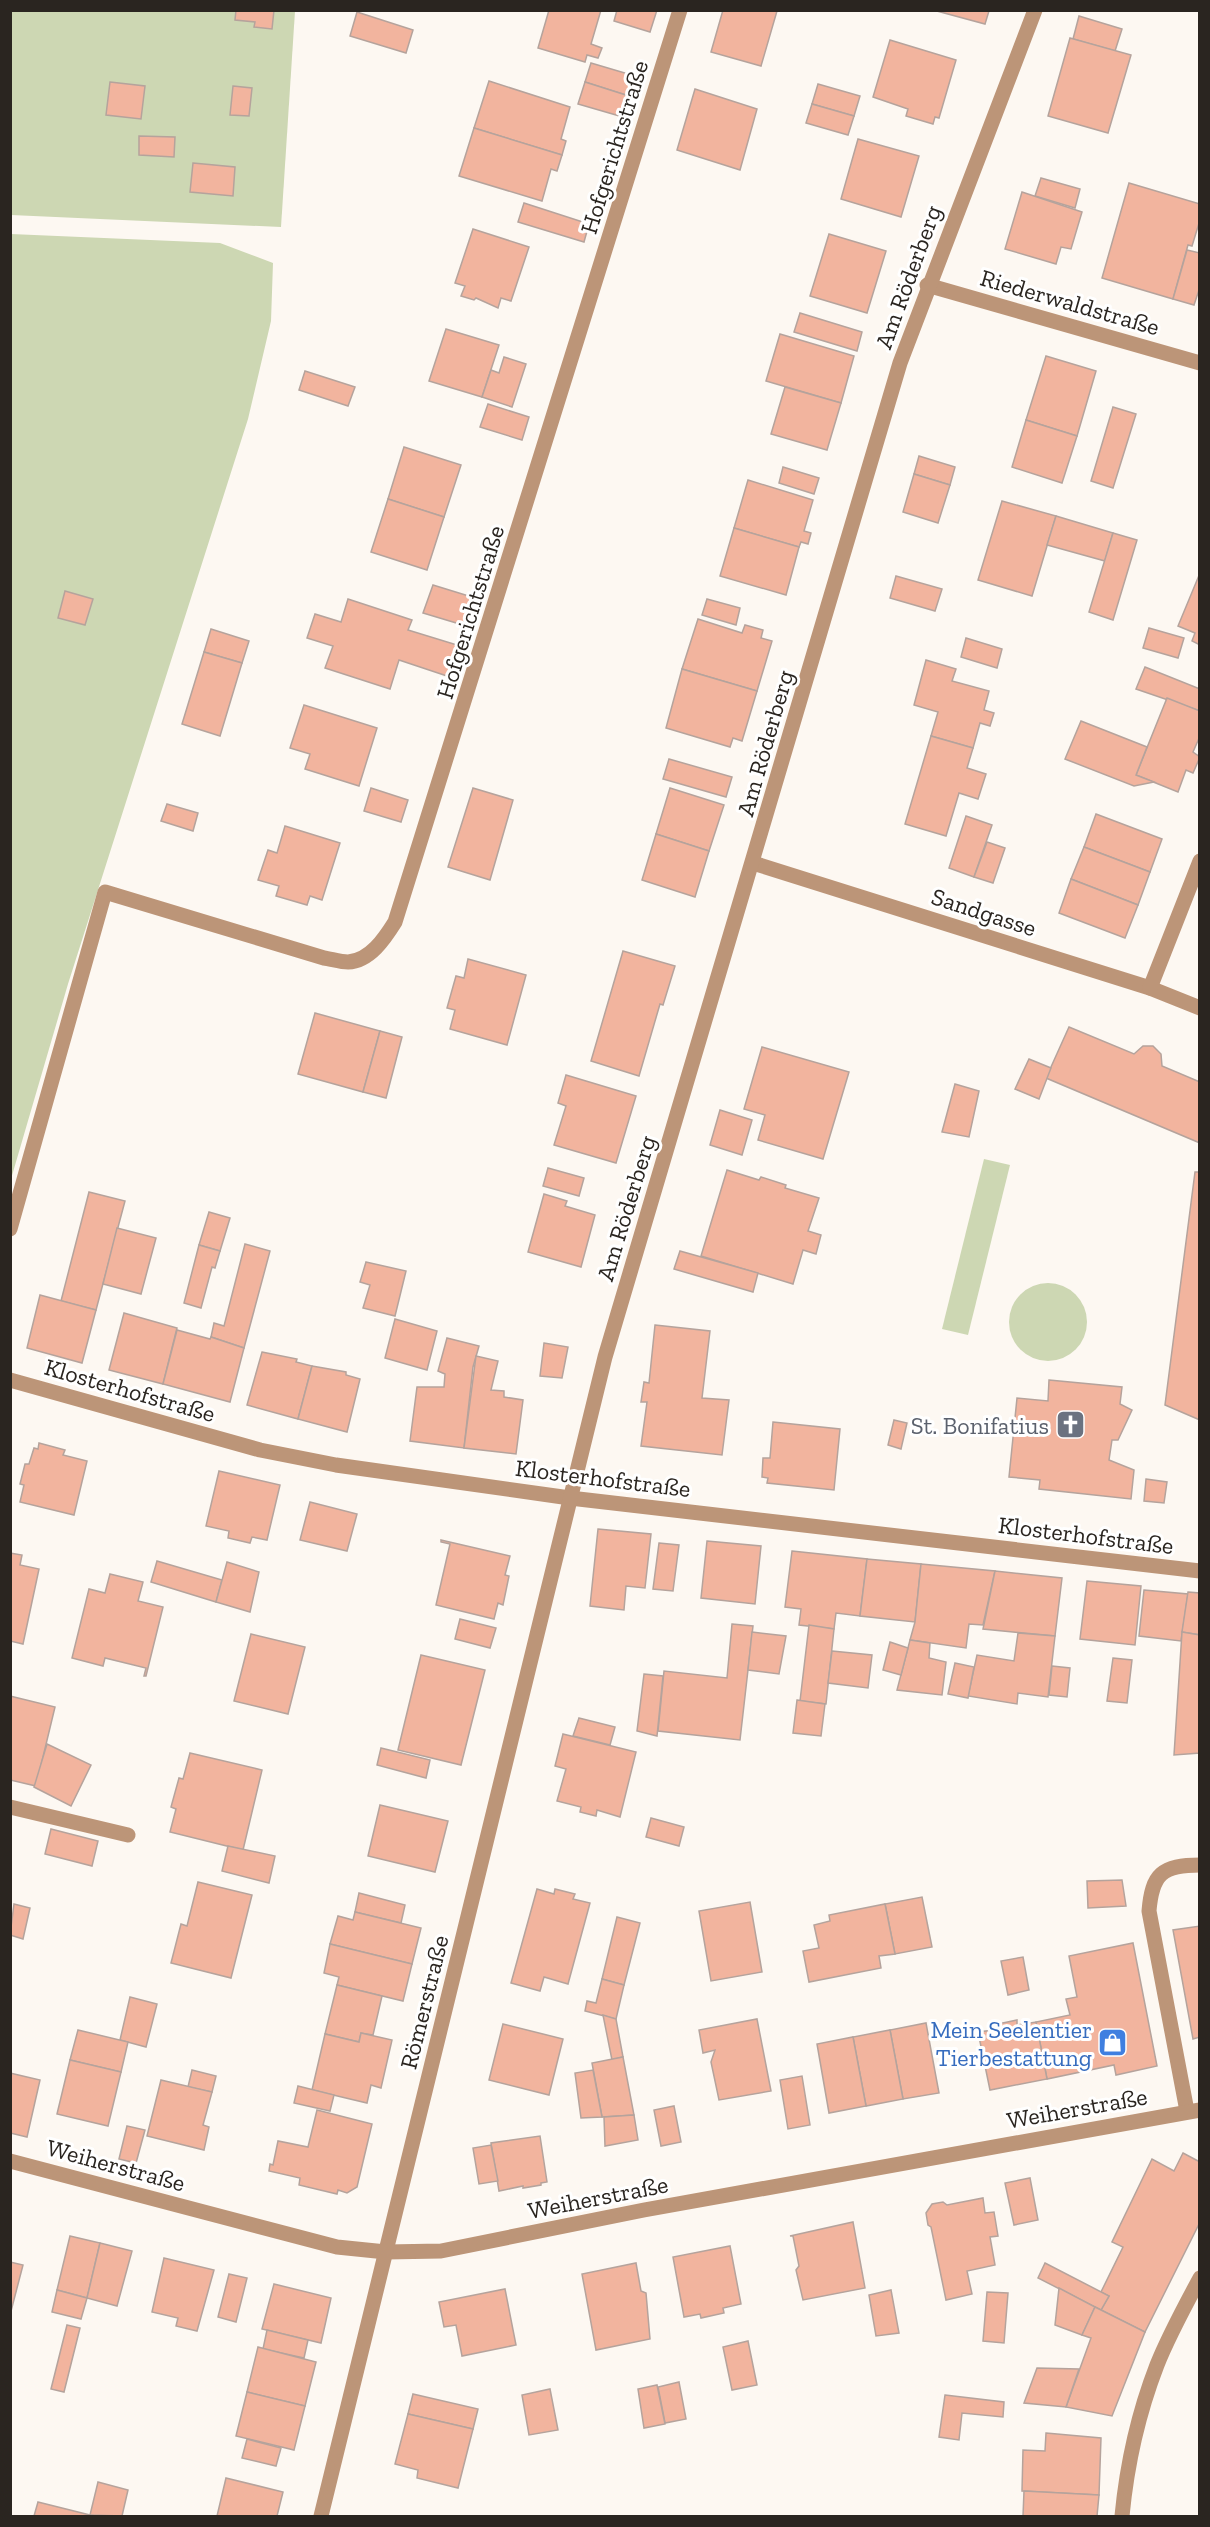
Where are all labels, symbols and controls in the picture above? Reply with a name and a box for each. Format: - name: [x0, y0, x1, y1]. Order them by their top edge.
- street label: Hofgerichtstraße: [574, 57, 654, 237]
- street label: Am Röderberg: [869, 201, 947, 353]
- street label: Riederwaldstraße: [977, 263, 1163, 341]
- street label: Hofgerichtstraße: [430, 522, 510, 702]
- street label: Am Röderberg: [730, 667, 800, 819]
- street label: Sandgasse: [928, 881, 1040, 943]
- street label: Am Röderberg: [590, 1132, 662, 1284]
- street label: Klosterhofstraße: [41, 1352, 219, 1428]
- church icon: St. Bonifatius: [1054, 1409, 1086, 1441]
- place label: St. Bonifatius: [911, 1411, 1049, 1440]
- street label: Klosterhofstraße: [514, 1453, 692, 1503]
- street label: Klosterhofstraße: [997, 1510, 1175, 1560]
- street label: Römerstraße: [393, 1932, 455, 2072]
- place label: Mein Seelentier Tierbestattung: [930, 2015, 1092, 2072]
- shop icon: Mein Seelentier Tierbestattung: [1097, 2027, 1129, 2059]
- street label: Weiherstraße: [1004, 2081, 1150, 2135]
- street label: Weiherstraße: [44, 2133, 188, 2197]
- street label: Weiherstraße: [525, 2169, 671, 2225]

